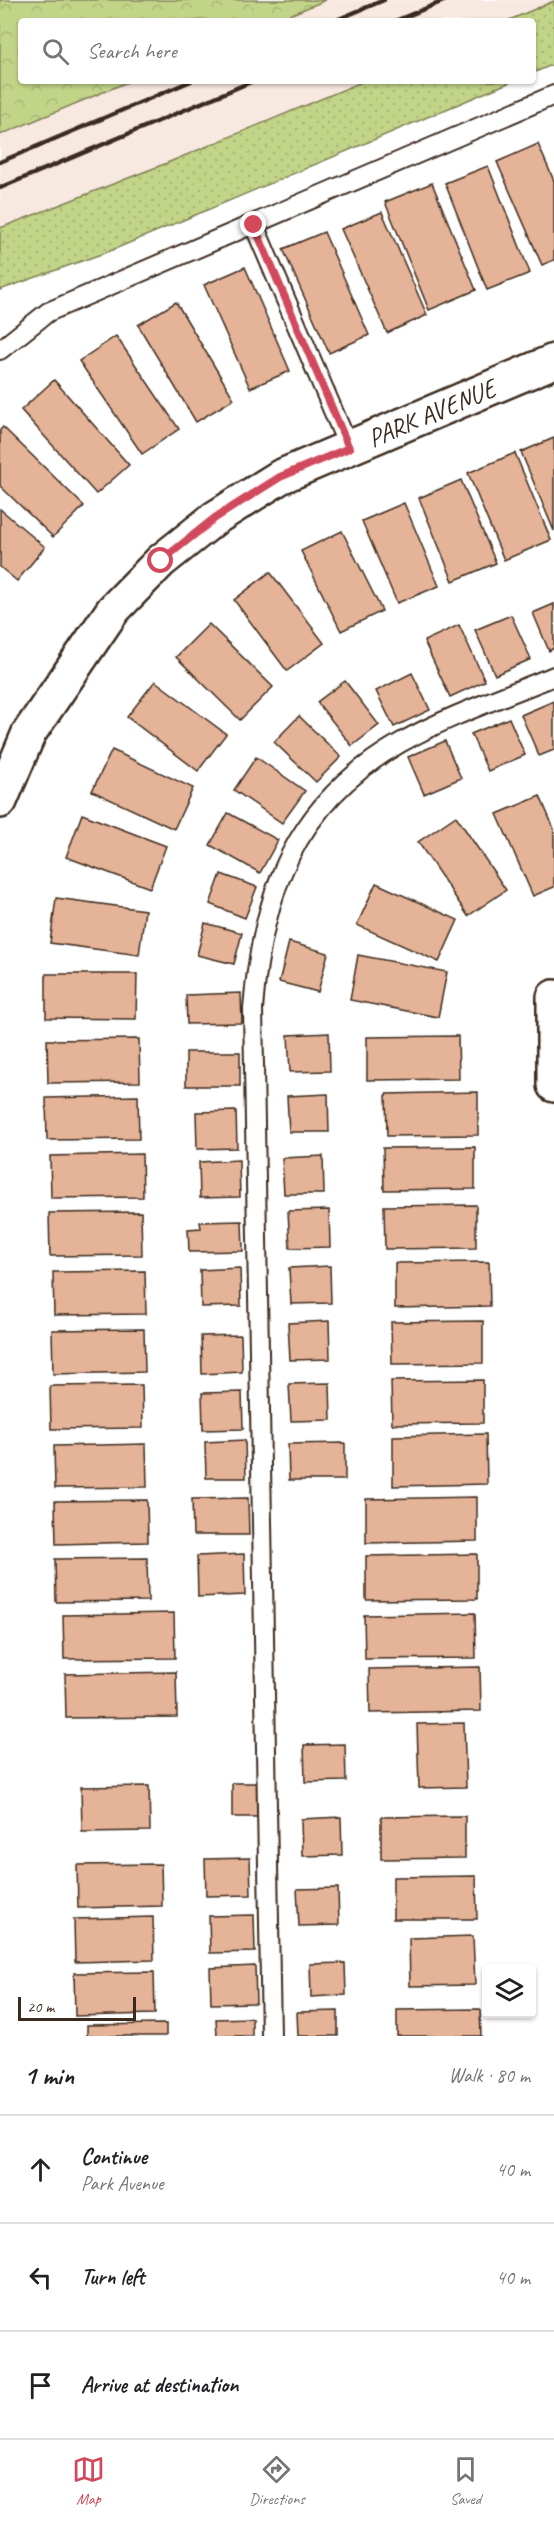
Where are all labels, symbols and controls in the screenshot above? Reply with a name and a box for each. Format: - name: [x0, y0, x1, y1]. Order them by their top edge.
- search box: [18, 18, 536, 84]
- icon: search: [39, 35, 72, 68]
- text: Search here: [87, 37, 177, 65]
- route end: [240, 211, 266, 237]
- street label: PARK AVENUE: [363, 370, 504, 455]
- route start: [147, 547, 173, 573]
- map controls: [482, 1964, 536, 2018]
- button: layers: [482, 1964, 536, 2018]
- scale bar: [18, 1994, 136, 2022]
- text: 20 m: [27, 1997, 54, 2017]
- text: 1 min: [24, 2059, 74, 2092]
- text: Walk · 80 m: [449, 2063, 530, 2088]
- text: Continue: [81, 2143, 147, 2171]
- icon: ahead: [24, 2153, 57, 2186]
- text: 40 m: [496, 2157, 530, 2182]
- text: Park Avenue: [81, 2171, 164, 2196]
- icon: left: [24, 2261, 57, 2294]
- text: Turn left: [81, 2263, 145, 2291]
- text: 40 m: [496, 2265, 530, 2290]
- icon: arrive: [24, 2369, 57, 2402]
- text: Arrive at destination: [81, 2371, 238, 2399]
- tab: Map: [72, 2453, 105, 2509]
- tab: Directions: [249, 2453, 305, 2509]
- tab: Saved: [449, 2453, 482, 2509]

